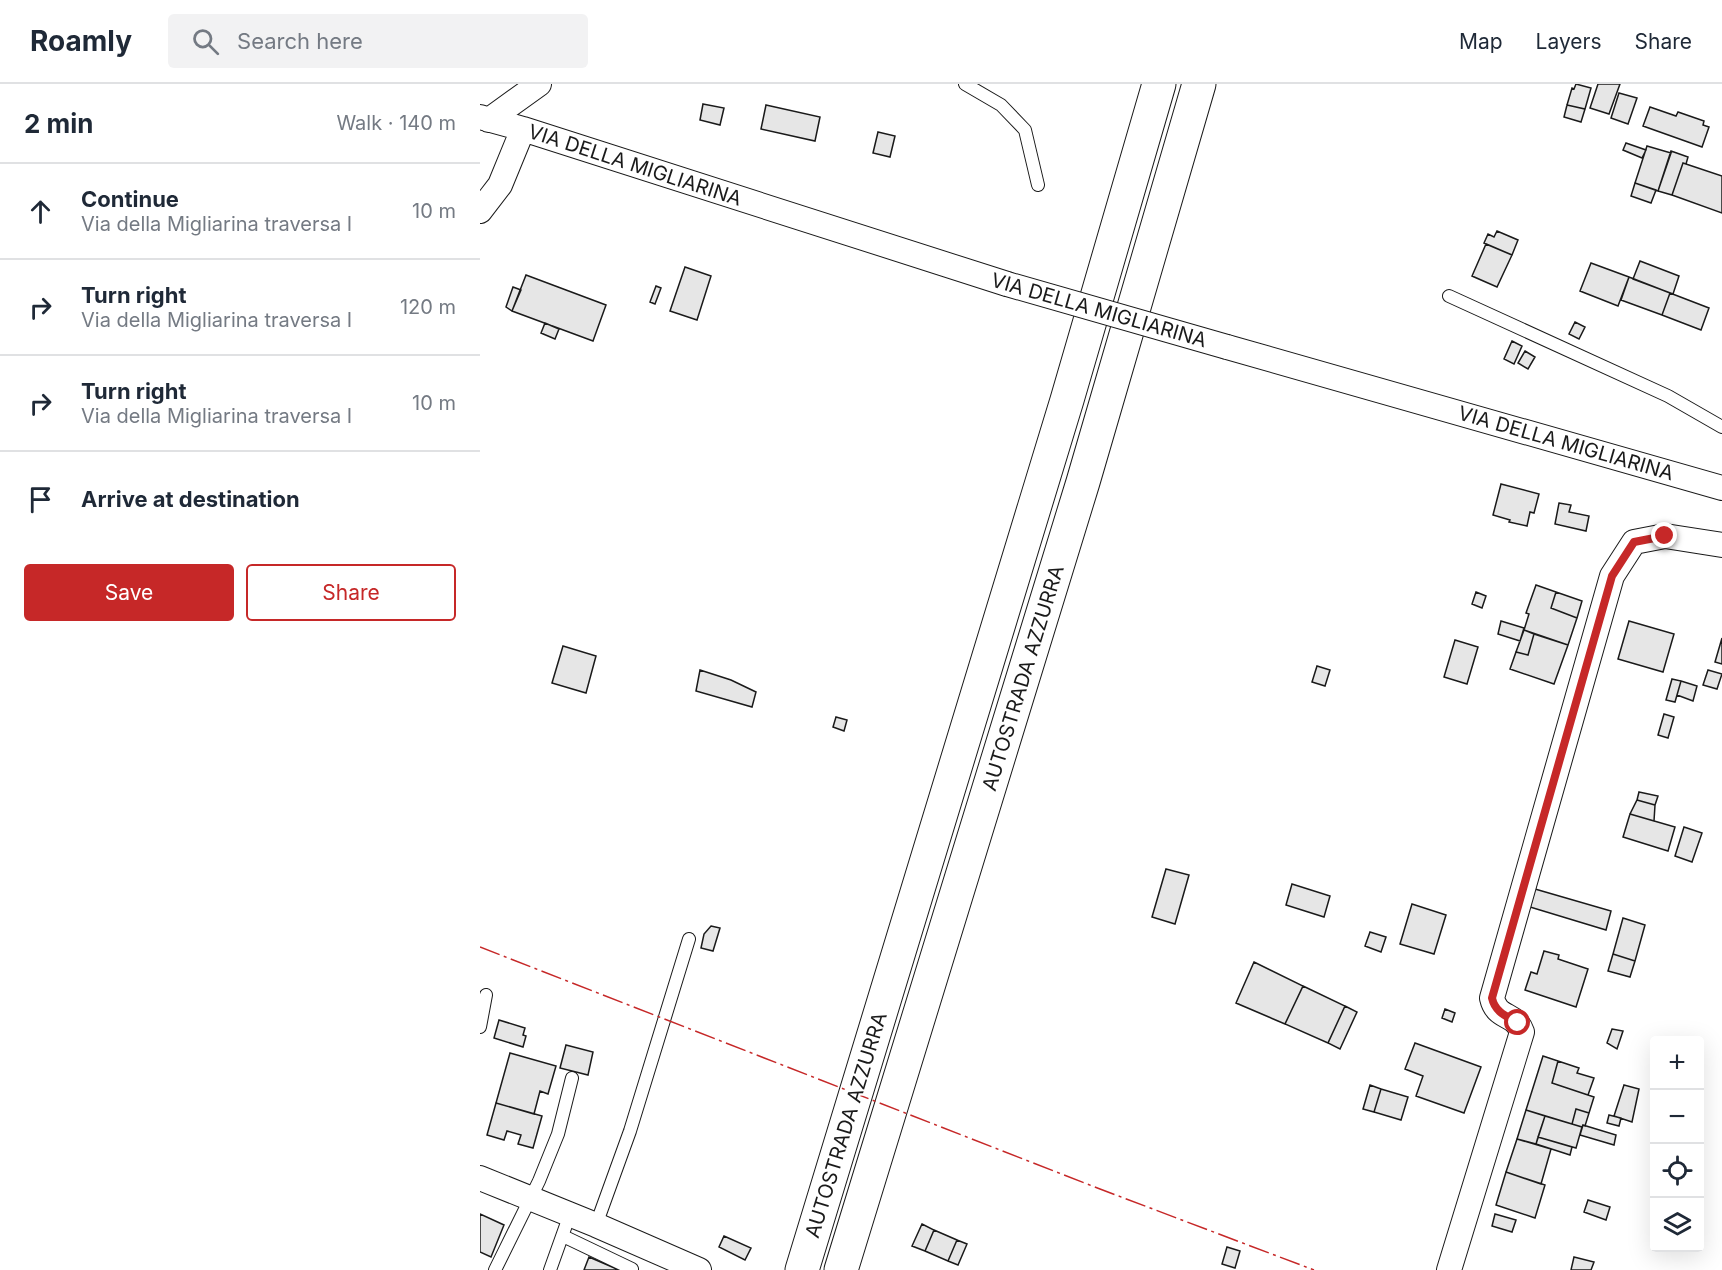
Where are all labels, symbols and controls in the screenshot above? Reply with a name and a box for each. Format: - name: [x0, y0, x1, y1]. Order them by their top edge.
- search box: [168, 14, 588, 68]
- text: Roamly: [30, 24, 132, 58]
- icon: search: [189, 25, 222, 58]
- text: Search here: [237, 28, 363, 54]
- text: Map: [1459, 29, 1503, 54]
- text: Layers: [1536, 29, 1602, 54]
- text: Share: [1635, 29, 1692, 54]
- text: 2 min: [24, 108, 94, 139]
- text: Walk · 140 m: [336, 111, 456, 135]
- street label: VIA DELLA MIGLIARINA: [525, 119, 745, 211]
- text: Continue: [81, 186, 179, 212]
- icon: ahead: [24, 195, 57, 228]
- text: 10 m: [412, 199, 456, 223]
- text: Via della Migliarina traversa I: [81, 212, 352, 236]
- street label: VIA DELLA MIGLIARINA: [988, 268, 1210, 352]
- text: Turn right: [81, 282, 187, 308]
- icon: right: [24, 291, 57, 324]
- text: 120 m: [400, 295, 456, 319]
- text: Via della Migliarina traversa I: [81, 308, 352, 332]
- text: Turn right: [81, 378, 187, 404]
- icon: right: [24, 387, 57, 420]
- text: 10 m: [412, 391, 456, 415]
- street label: VIA DELLA MIGLIARINA: [1455, 401, 1677, 485]
- text: Via della Migliarina traversa I: [81, 404, 352, 428]
- icon: arrive: [24, 483, 57, 516]
- text: Arrive at destination: [81, 486, 300, 512]
- route end: [1651, 522, 1677, 548]
- street label: AUTOSTRADA AZZURRA: [977, 562, 1069, 794]
- button: Save: [24, 564, 234, 621]
- button: Share: [246, 564, 456, 621]
- street label: AUTOSTRADA AZZURRA: [800, 1009, 892, 1241]
- route start: [1504, 1009, 1530, 1035]
- map controls: [1650, 1036, 1704, 1252]
- button: +: [1650, 1036, 1704, 1090]
- button: −: [1650, 1090, 1704, 1144]
- button: locate: [1650, 1144, 1704, 1198]
- button: layers: [1650, 1198, 1704, 1252]

